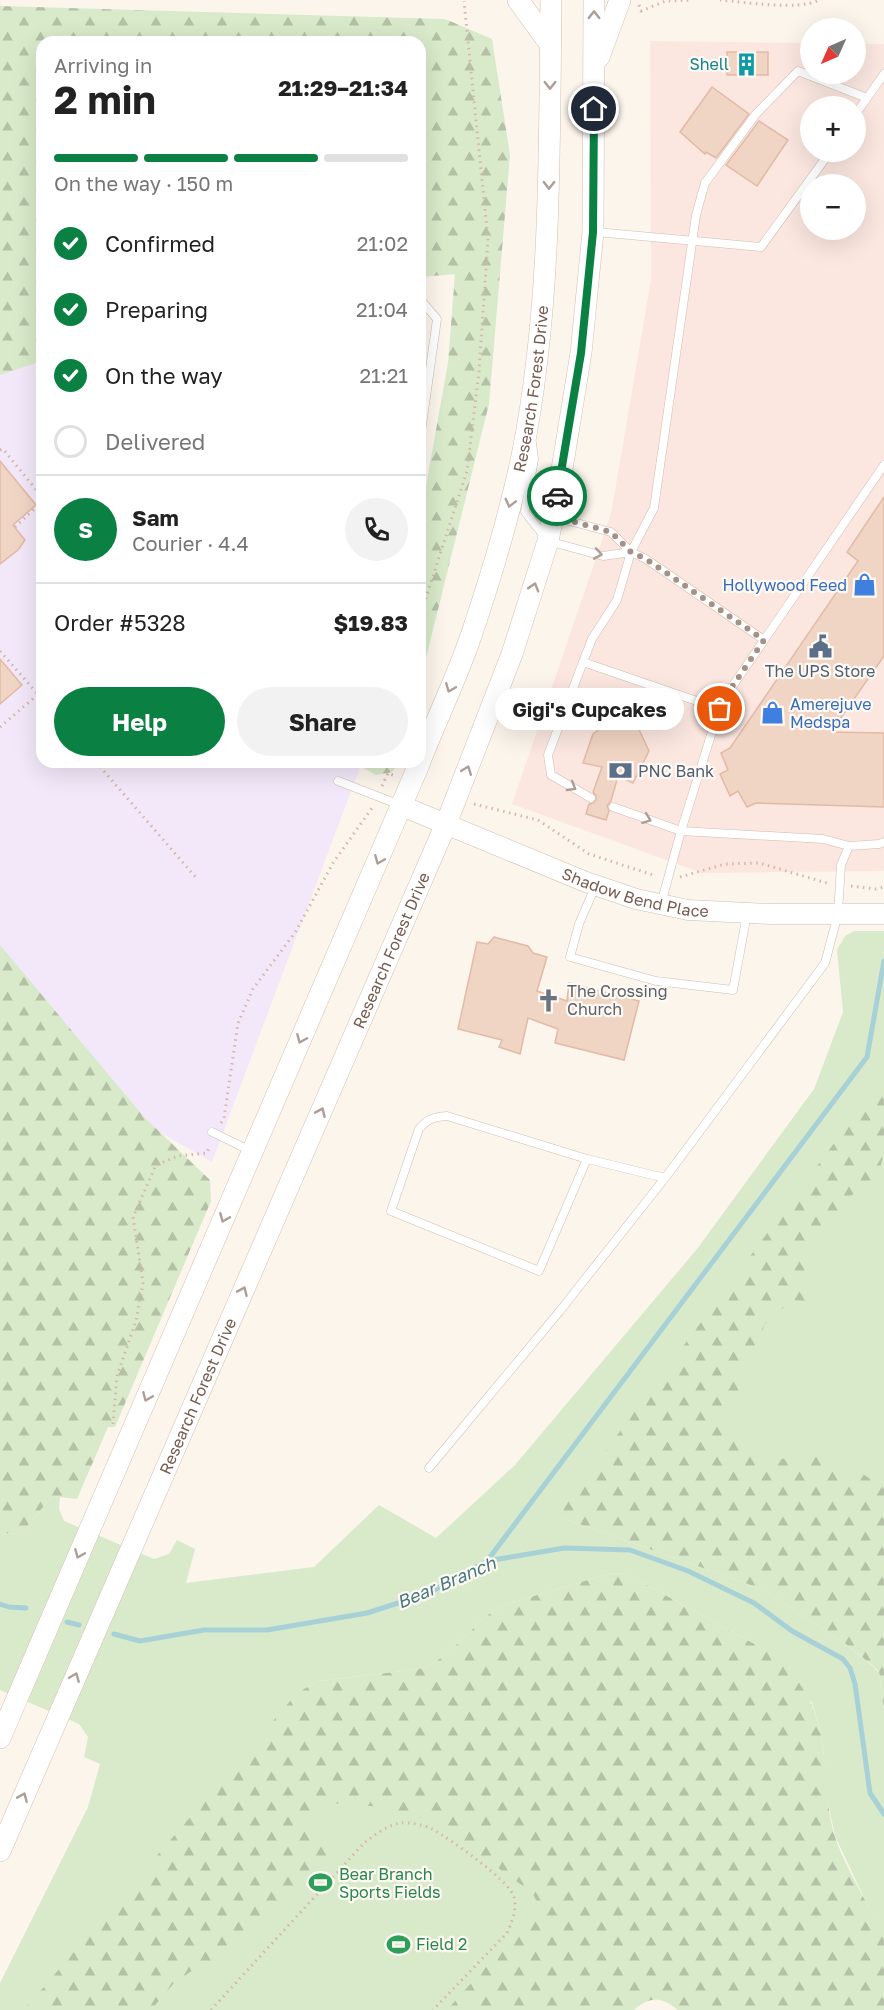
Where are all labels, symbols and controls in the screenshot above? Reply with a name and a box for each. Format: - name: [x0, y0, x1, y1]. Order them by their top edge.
- one-way arrow: [588, 11, 600, 20]
- north arrow: [800, 18, 866, 84]
- map controls: [800, 18, 866, 240]
- building icon: Shell: [734, 51, 760, 77]
- text: Arriving in: [54, 53, 152, 77]
- place label: Shell: [689, 54, 729, 74]
- text: 21:29–21:34: [278, 74, 408, 101]
- text: 2 min: [54, 76, 156, 123]
- one-way arrow: [544, 80, 556, 89]
- pin: [568, 83, 619, 134]
- icon: home: [577, 92, 610, 125]
- button: +: [800, 96, 866, 162]
- text: On the way · 150 m: [54, 171, 233, 195]
- button: −: [800, 174, 866, 240]
- one-way arrow: [543, 180, 555, 189]
- icon: check: [54, 227, 87, 260]
- text: Confirmed: [105, 230, 215, 257]
- text: 21:02: [357, 231, 408, 255]
- icon: check: [54, 293, 87, 326]
- text: Preparing: [105, 296, 208, 323]
- text: 21:04: [356, 297, 408, 321]
- street label: Research Forest Drive: [509, 305, 552, 474]
- icon: check: [54, 359, 87, 392]
- text: On the way: [105, 362, 223, 389]
- text: 21:21: [359, 363, 408, 387]
- text: Delivered: [105, 428, 205, 455]
- courier: [527, 466, 587, 526]
- icon: car: [541, 480, 574, 513]
- one-way arrow: [505, 497, 517, 507]
- button: phone: [345, 498, 408, 561]
- text: Sam: [132, 504, 179, 531]
- text: S: [78, 516, 93, 543]
- text: Courier · 4.4: [132, 531, 249, 555]
- one-way arrow: [593, 547, 602, 559]
- shop icon: Hollywood Feed: [852, 572, 878, 598]
- place label: Hollywood Feed: [722, 575, 847, 595]
- one-way arrow: [526, 582, 539, 593]
- text: Order #5328: [54, 609, 186, 636]
- text: $19.83: [333, 609, 408, 636]
- public building icon: The UPS Store: [807, 633, 833, 659]
- place label: The UPS Store: [765, 661, 875, 681]
- one-way arrow: [445, 682, 457, 693]
- pin: [694, 683, 745, 734]
- button: Help: [54, 687, 225, 756]
- button: Share: [237, 687, 408, 756]
- callout: Gigi's Cupcakes: [495, 688, 684, 730]
- icon: bag: [703, 692, 736, 725]
- place label: Amerejuve Medspa: [790, 694, 871, 732]
- text: Gigi's Cupcakes: [512, 697, 667, 721]
- shop icon: Amerejuve Medspa: [759, 700, 785, 726]
- bank icon: PNC Bank: [607, 758, 633, 784]
- place label: PNC Bank: [638, 761, 714, 781]
- one-way arrow: [460, 765, 473, 776]
- one-way arrow: [566, 780, 576, 791]
- one-way arrow: [641, 811, 652, 824]
- one-way arrow: [374, 853, 386, 864]
- street label: Shadow Bend Place: [559, 863, 709, 921]
- street label: Research Forest Drive: [348, 869, 434, 1032]
- place label: The Crossing Church: [567, 981, 668, 1019]
- church icon: The Crossing Church: [536, 987, 562, 1013]
- one-way arrow: [297, 1032, 309, 1043]
- one-way arrow: [313, 1107, 325, 1118]
- one-way arrow: [219, 1211, 231, 1222]
- one-way arrow: [235, 1286, 247, 1297]
- street label: Research Forest Drive: [155, 1315, 240, 1477]
- one-way arrow: [142, 1390, 154, 1401]
- one-way arrow: [74, 1547, 86, 1558]
- water label: Bear Branch: [393, 1551, 500, 1613]
- one-way arrow: [67, 1672, 79, 1683]
- one-way arrow: [16, 1792, 28, 1803]
- place label: Bear Branch Sports Fields: [339, 1864, 441, 1902]
- sports icon: Bear Branch Sports Fields: [308, 1870, 334, 1896]
- sports icon: Field 2: [385, 1931, 411, 1957]
- place label: Field 2: [416, 1934, 467, 1954]

